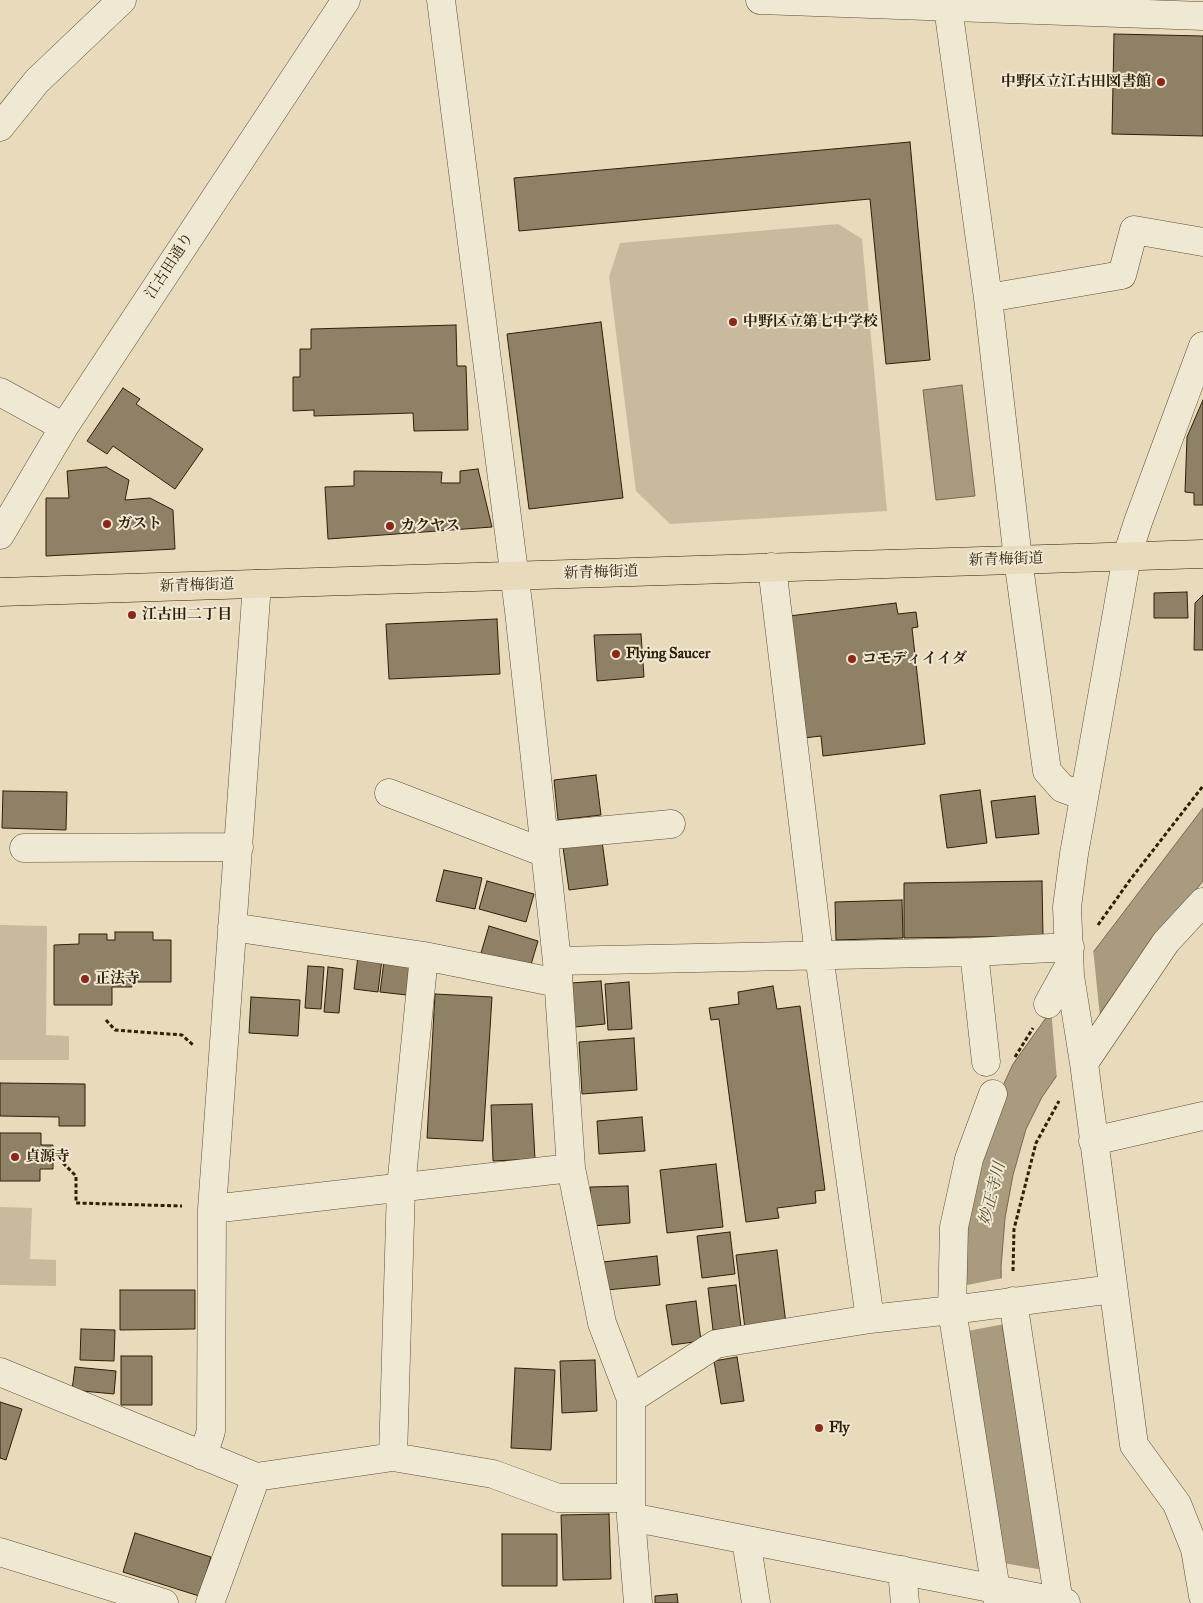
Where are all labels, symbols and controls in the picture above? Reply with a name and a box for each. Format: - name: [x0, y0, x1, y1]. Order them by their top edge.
- place label: 中野区立江古田図書館: [1001, 73, 1151, 91]
- marker: 中野区立江古田図書館: [1155, 76, 1167, 88]
- street label: 江古田通り: [142, 230, 198, 302]
- place label: 中野区立第七中学校: [743, 313, 878, 331]
- marker: 中野区立第七中学校: [727, 316, 739, 328]
- place label: ガスト: [117, 515, 162, 533]
- place label: カクヤス: [400, 517, 460, 535]
- marker: ガスト: [101, 518, 113, 530]
- marker: カクヤス: [384, 520, 396, 532]
- street label: 新青梅街道: [968, 550, 1044, 570]
- street label: 新青梅街道: [563, 563, 639, 583]
- street label: 新青梅街道: [159, 576, 235, 596]
- place label: 江古田二丁目: [142, 606, 232, 624]
- marker: 江古田二丁目: [126, 609, 138, 621]
- place label: Flying Saucer: [626, 645, 710, 663]
- marker: Flying Saucer: [610, 648, 622, 660]
- place label: コモディイイダ: [862, 650, 967, 668]
- marker: コモディイイダ: [846, 653, 858, 665]
- place label: 正法寺: [95, 970, 140, 988]
- marker: 正法寺: [79, 973, 91, 985]
- place label: 貞源寺: [25, 1148, 70, 1166]
- marker: 貞源寺: [9, 1151, 21, 1163]
- water label: 妙正寺川: [976, 1161, 1010, 1227]
- place label: Fly: [829, 1419, 850, 1437]
- marker: Fly: [813, 1422, 825, 1434]

